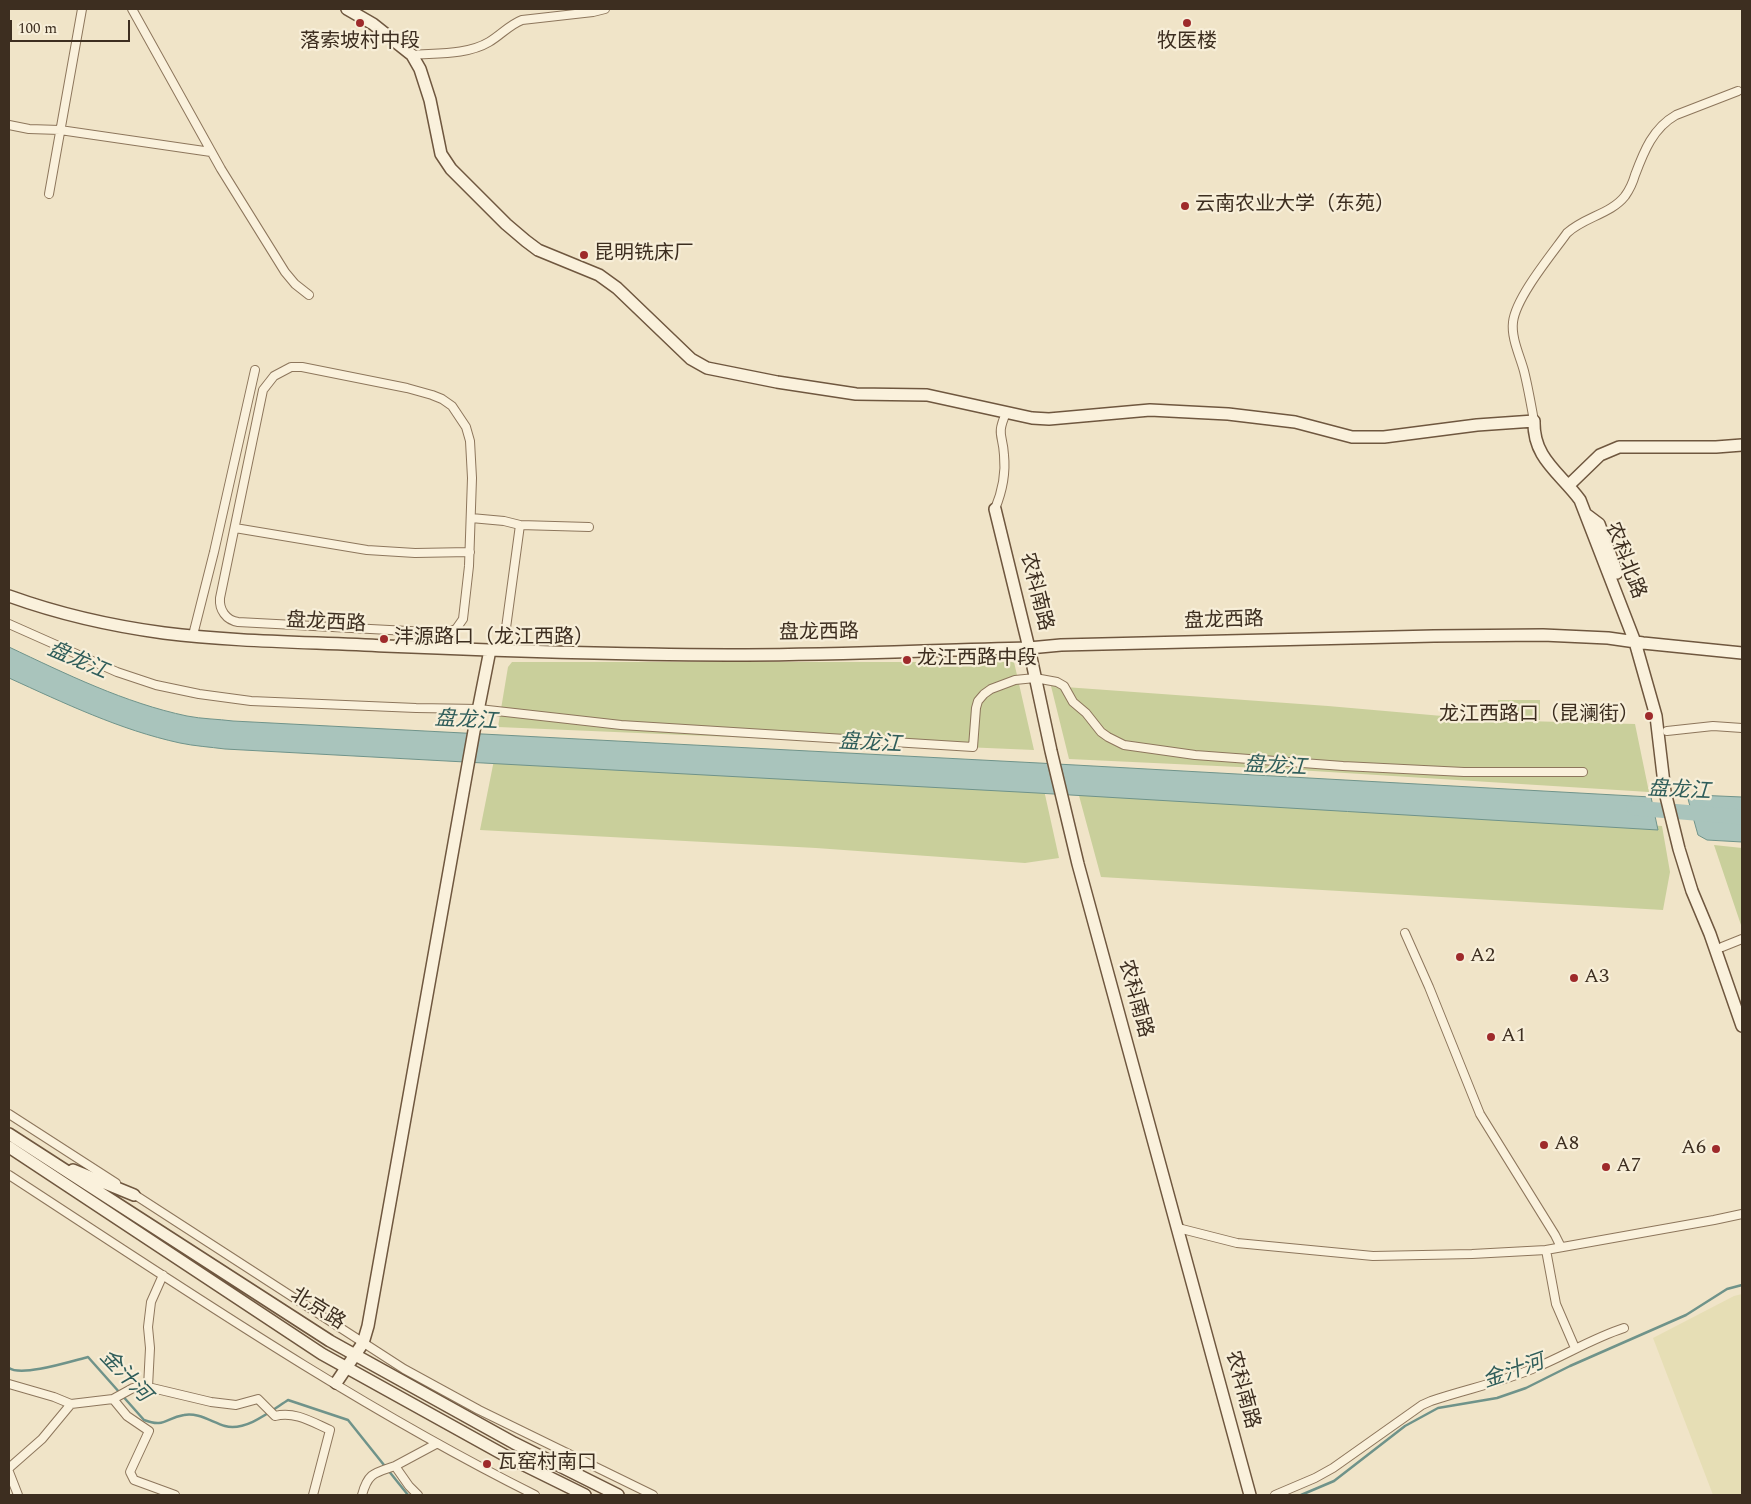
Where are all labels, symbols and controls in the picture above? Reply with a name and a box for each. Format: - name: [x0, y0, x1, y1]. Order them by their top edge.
- scale bar: [12, 10, 132, 42]
- text: 100 m: [18, 17, 57, 40]
- marker: 落索坡村中段: [354, 17, 366, 29]
- marker: 牧医楼: [1181, 17, 1193, 29]
- place label: 落索坡村中段: [300, 31, 420, 55]
- place label: 牧医楼: [1157, 31, 1217, 55]
- place label: 云南农业大学（东苑）: [1195, 194, 1395, 218]
- marker: 云南农业大学（东苑）: [1179, 200, 1191, 212]
- place label: 昆明铣床厂: [594, 243, 694, 267]
- marker: 昆明铣床厂: [578, 249, 590, 261]
- street label: 农科北路: [1598, 519, 1650, 603]
- street label: 农科南路: [1014, 550, 1056, 634]
- street label: 盘龙西路: [1184, 609, 1264, 635]
- street label: 盘龙西路: [285, 610, 367, 638]
- street label: 盘龙西路: [779, 621, 859, 647]
- place label: 沣源路口（龙江西路）: [394, 627, 594, 651]
- marker: 沣源路口（龙江西路）: [378, 633, 390, 645]
- water label: 盘龙江: [43, 638, 111, 686]
- place label: 龙江西路中段: [917, 648, 1037, 672]
- marker: 龙江西路中段: [901, 654, 913, 666]
- place label: 龙江西路口（昆澜街）: [1439, 704, 1639, 728]
- water label: 盘龙江: [434, 708, 498, 736]
- marker: 龙江西路口（昆澜街）: [1643, 710, 1655, 722]
- water label: 盘龙江: [838, 731, 902, 759]
- water label: 盘龙江: [1243, 754, 1307, 782]
- water label: 盘龙江: [1647, 778, 1711, 806]
- place label: A2: [1470, 945, 1495, 969]
- marker: A2: [1454, 951, 1466, 963]
- street label: 农科南路: [1112, 957, 1156, 1041]
- place label: A3: [1584, 966, 1609, 990]
- marker: A3: [1568, 972, 1580, 984]
- place label: A1: [1501, 1025, 1526, 1049]
- marker: A1: [1485, 1031, 1497, 1043]
- place label: A8: [1554, 1133, 1579, 1157]
- place label: A6: [1681, 1137, 1706, 1161]
- marker: A8: [1538, 1139, 1550, 1151]
- marker: A6: [1710, 1143, 1722, 1155]
- place label: A7: [1616, 1155, 1641, 1179]
- marker: A7: [1600, 1161, 1612, 1173]
- street label: 北京路: [285, 1284, 349, 1336]
- water label: 金汁河: [93, 1346, 155, 1408]
- street label: 农科南路: [1219, 1348, 1263, 1432]
- water label: 金汁河: [1480, 1351, 1548, 1395]
- place label: 瓦窑村南口: [497, 1452, 597, 1476]
- marker: 瓦窑村南口: [481, 1458, 493, 1470]

